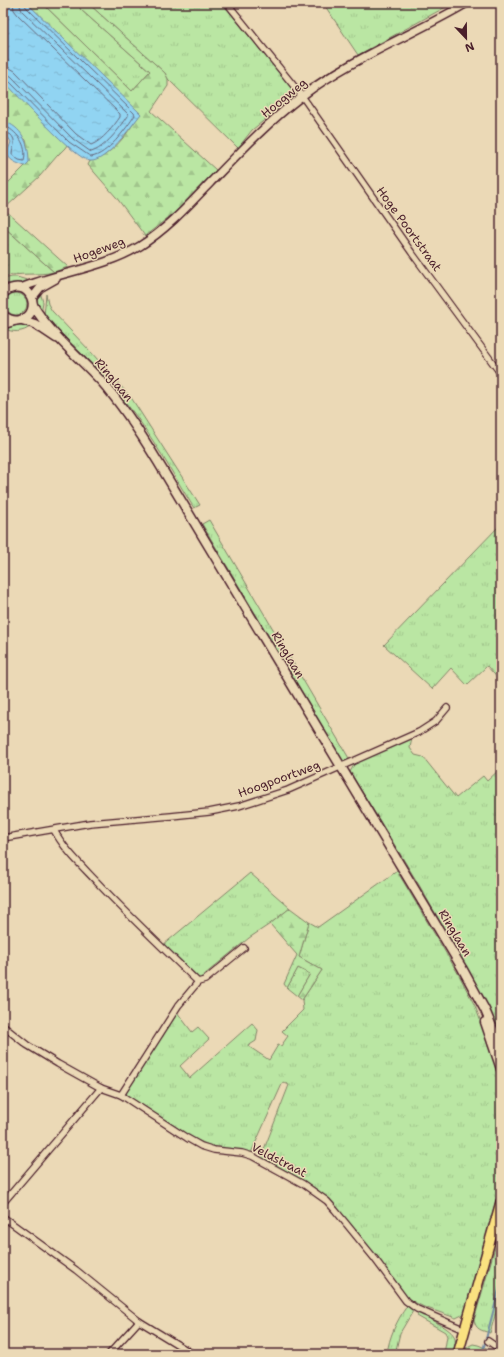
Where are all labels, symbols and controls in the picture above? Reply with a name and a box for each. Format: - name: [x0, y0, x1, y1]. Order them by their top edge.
- north arrow: [446, 18, 486, 58]
- text: N: [462, 38, 476, 56]
- street label: Hoogweg: [258, 75, 310, 121]
- street label: Hoge Poortstraat: [373, 183, 445, 275]
- street label: Hogeweg: [71, 233, 127, 267]
- street label: Ringlaan: [91, 355, 137, 405]
- street label: Ringlaan: [268, 629, 308, 681]
- street label: Hoogpoortweg: [236, 757, 322, 801]
- street label: Ringlaan: [435, 907, 475, 959]
- street label: Veldstraat: [248, 1139, 310, 1181]

